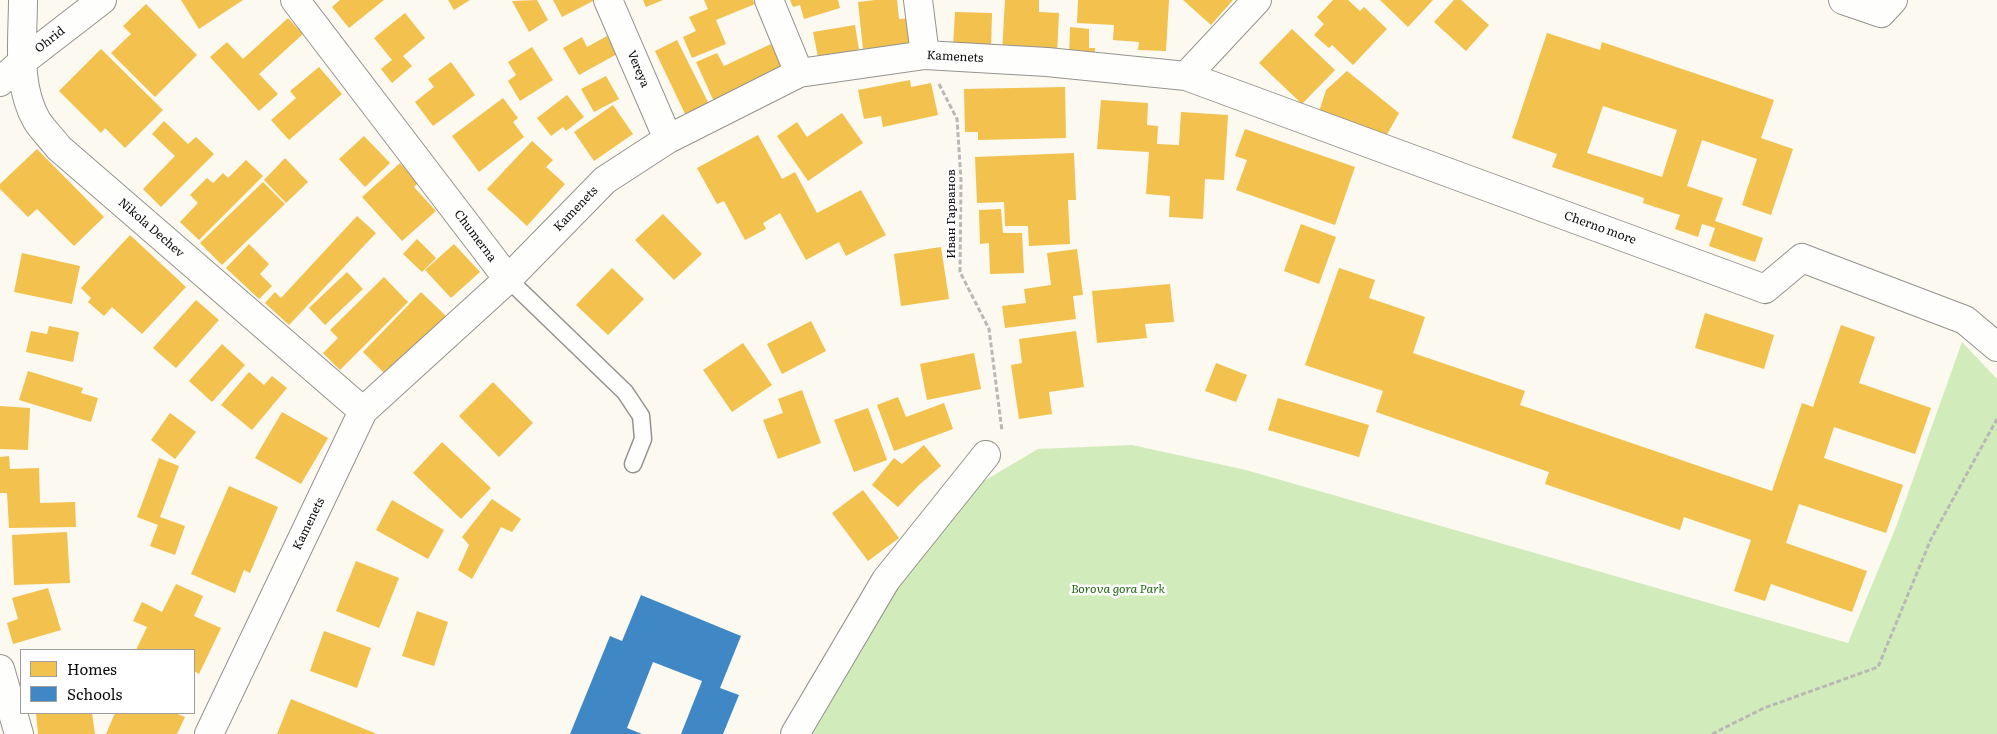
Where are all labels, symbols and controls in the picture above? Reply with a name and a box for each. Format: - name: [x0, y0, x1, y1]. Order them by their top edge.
- street label: Ohrid: [32, 24, 68, 56]
- street label: Vereya: [624, 48, 652, 90]
- street label: Kamenets: [926, 48, 984, 66]
- street label: Иван Гарванов: [944, 169, 958, 259]
- street label: Kamenets: [551, 184, 601, 234]
- street label: Nikola Dechev: [115, 195, 187, 261]
- street label: Chumerna: [451, 207, 499, 265]
- street label: Cherno more: [1562, 208, 1638, 248]
- street label: Kamenets: [290, 495, 328, 553]
- park label: Borova gora Park: [1071, 582, 1165, 596]
- legend: [20, 649, 195, 714]
- text: Homes: [67, 657, 117, 680]
- text: Schools: [67, 682, 122, 705]

